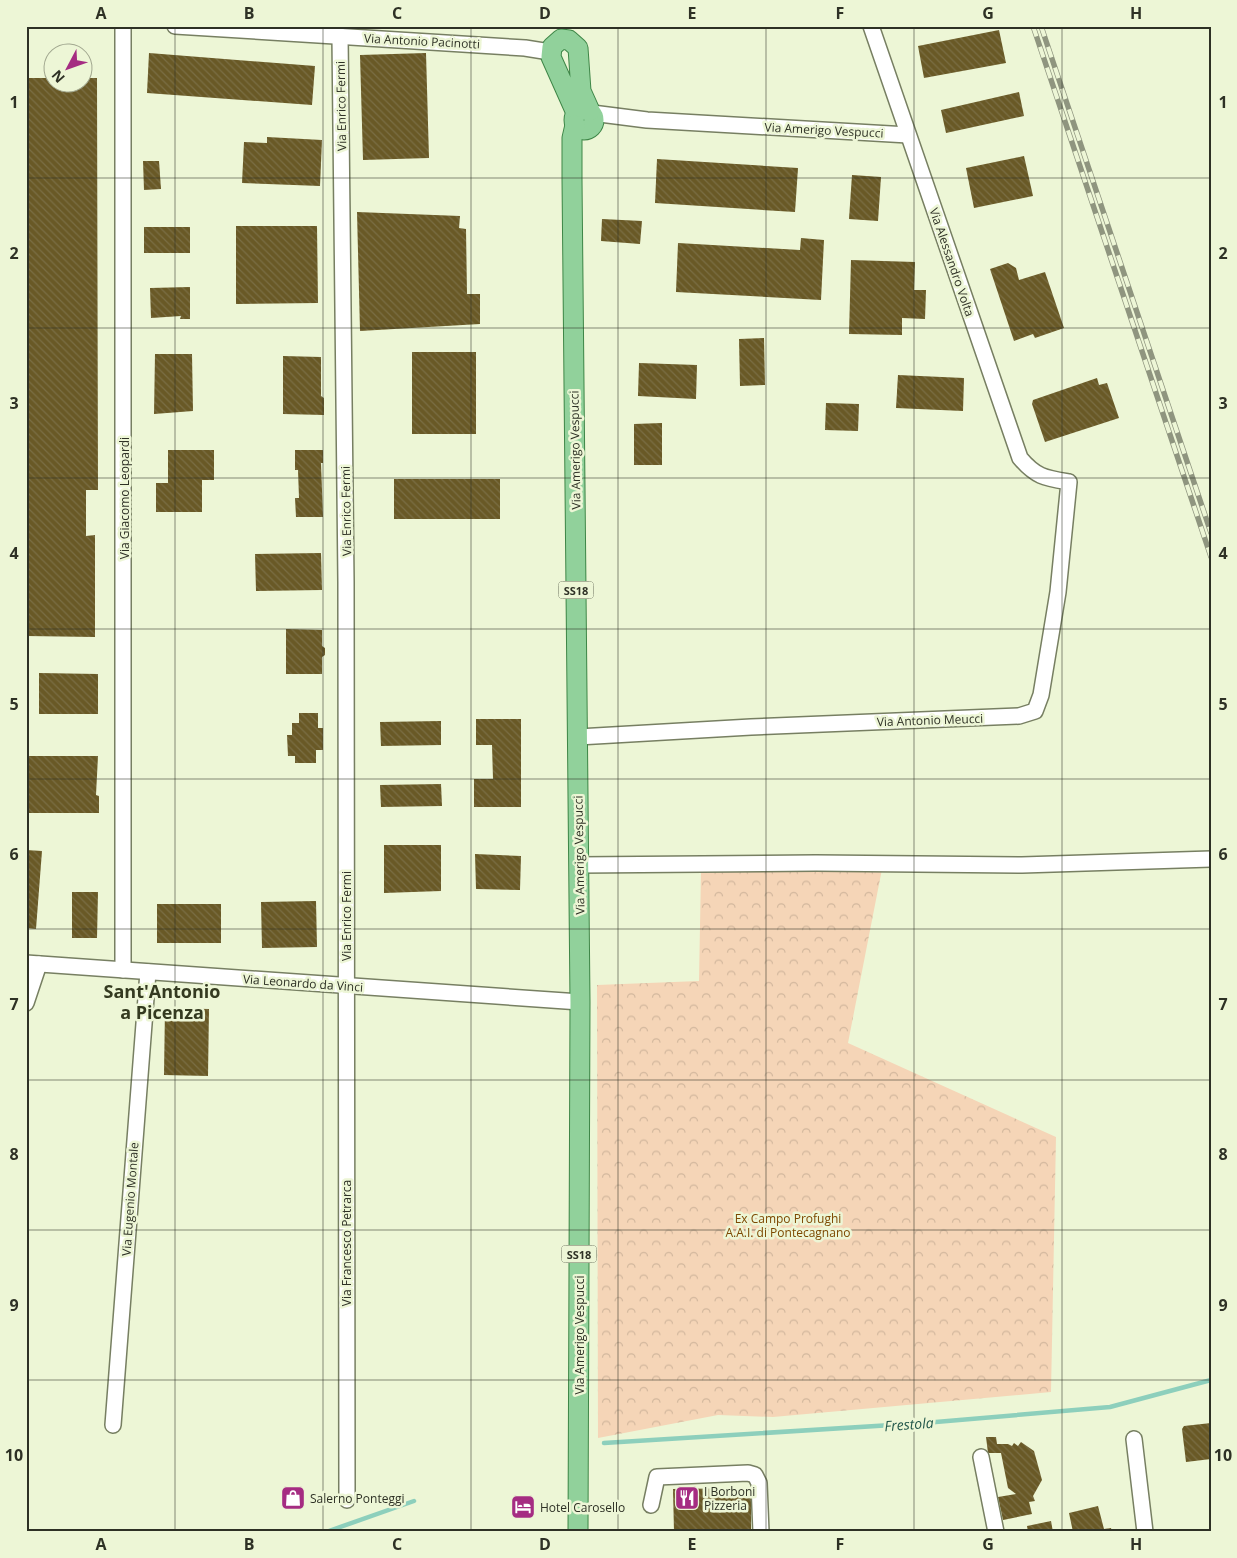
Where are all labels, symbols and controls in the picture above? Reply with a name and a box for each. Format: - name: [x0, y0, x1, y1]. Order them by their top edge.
- text: A: [95, 2, 107, 24]
- text: B: [244, 2, 254, 24]
- text: C: [392, 2, 402, 24]
- text: D: [539, 2, 551, 24]
- text: E: [688, 2, 697, 24]
- text: F: [836, 2, 844, 24]
- text: G: [982, 2, 994, 24]
- text: H: [1130, 2, 1142, 24]
- street label: Via Antonio Pacinotti: [364, 29, 480, 53]
- north arrow: [42, 42, 92, 92]
- street label: Via Enrico Fermi: [332, 61, 350, 151]
- text: N: [47, 66, 69, 87]
- text: 1: [9, 91, 19, 113]
- text: 1: [1218, 91, 1228, 113]
- street label: Via Amerigo Vespucci: [764, 118, 884, 142]
- street label: Via Alessandro Volta: [925, 205, 979, 319]
- text: 2: [9, 242, 19, 264]
- text: 2: [1218, 242, 1228, 264]
- street label: Via Amerigo Vespucci: [565, 390, 585, 510]
- text: 3: [9, 392, 19, 414]
- text: 3: [1218, 392, 1228, 414]
- street label: Via Giacomo Leopardi: [116, 437, 133, 559]
- street label: Via Enrico Fermi: [337, 466, 355, 556]
- text: 4: [9, 542, 19, 564]
- text: 4: [1218, 542, 1228, 564]
- road number: SS18: [558, 582, 594, 598]
- text: 5: [9, 693, 19, 715]
- text: 5: [1218, 693, 1228, 715]
- street label: Via Antonio Meucci: [876, 710, 984, 730]
- street label: Via Amerigo Vespucci: [569, 795, 589, 915]
- text: 6: [9, 843, 19, 865]
- text: 6: [1218, 843, 1228, 865]
- street label: Via Enrico Fermi: [338, 871, 355, 961]
- street label: Via Leonardo da Vinci: [242, 970, 364, 996]
- district label: Sant'Antonio a Picenza: [104, 979, 220, 1024]
- text: 7: [9, 993, 19, 1015]
- text: 7: [1218, 993, 1228, 1015]
- street label: Via Eugenio Montale: [118, 1141, 142, 1256]
- text: 8: [9, 1143, 19, 1165]
- text: 8: [1218, 1143, 1228, 1165]
- street label: Via Francesco Petrarca: [338, 1180, 355, 1306]
- park label: Ex Campo Profughi A.A.I. di Pontecagnano: [726, 1210, 850, 1241]
- road number: SS18: [562, 1246, 596, 1262]
- street label: Via Amerigo Vespucci: [571, 1275, 588, 1395]
- text: 9: [9, 1294, 19, 1316]
- text: 9: [1218, 1294, 1228, 1316]
- water label: Frestola: [884, 1413, 934, 1435]
- text: 10: [5, 1444, 23, 1466]
- text: 10: [1214, 1444, 1232, 1466]
- place label: I Borboni Pizzeria: [704, 1483, 755, 1514]
- shop icon: Salerno Ponteggi: [280, 1485, 306, 1511]
- restaurant icon: I Borboni Pizzeria: [674, 1485, 700, 1511]
- place label: Salerno Ponteggi: [310, 1490, 405, 1507]
- hotel icon: Hotel Carosello: [510, 1494, 536, 1520]
- place label: Hotel Carosello: [540, 1499, 625, 1516]
- text: A: [95, 1533, 107, 1555]
- text: B: [244, 1533, 254, 1555]
- text: C: [392, 1533, 402, 1555]
- text: D: [539, 1533, 551, 1555]
- text: E: [688, 1533, 697, 1555]
- text: F: [836, 1533, 844, 1555]
- text: G: [982, 1533, 994, 1555]
- text: H: [1130, 1533, 1142, 1555]

